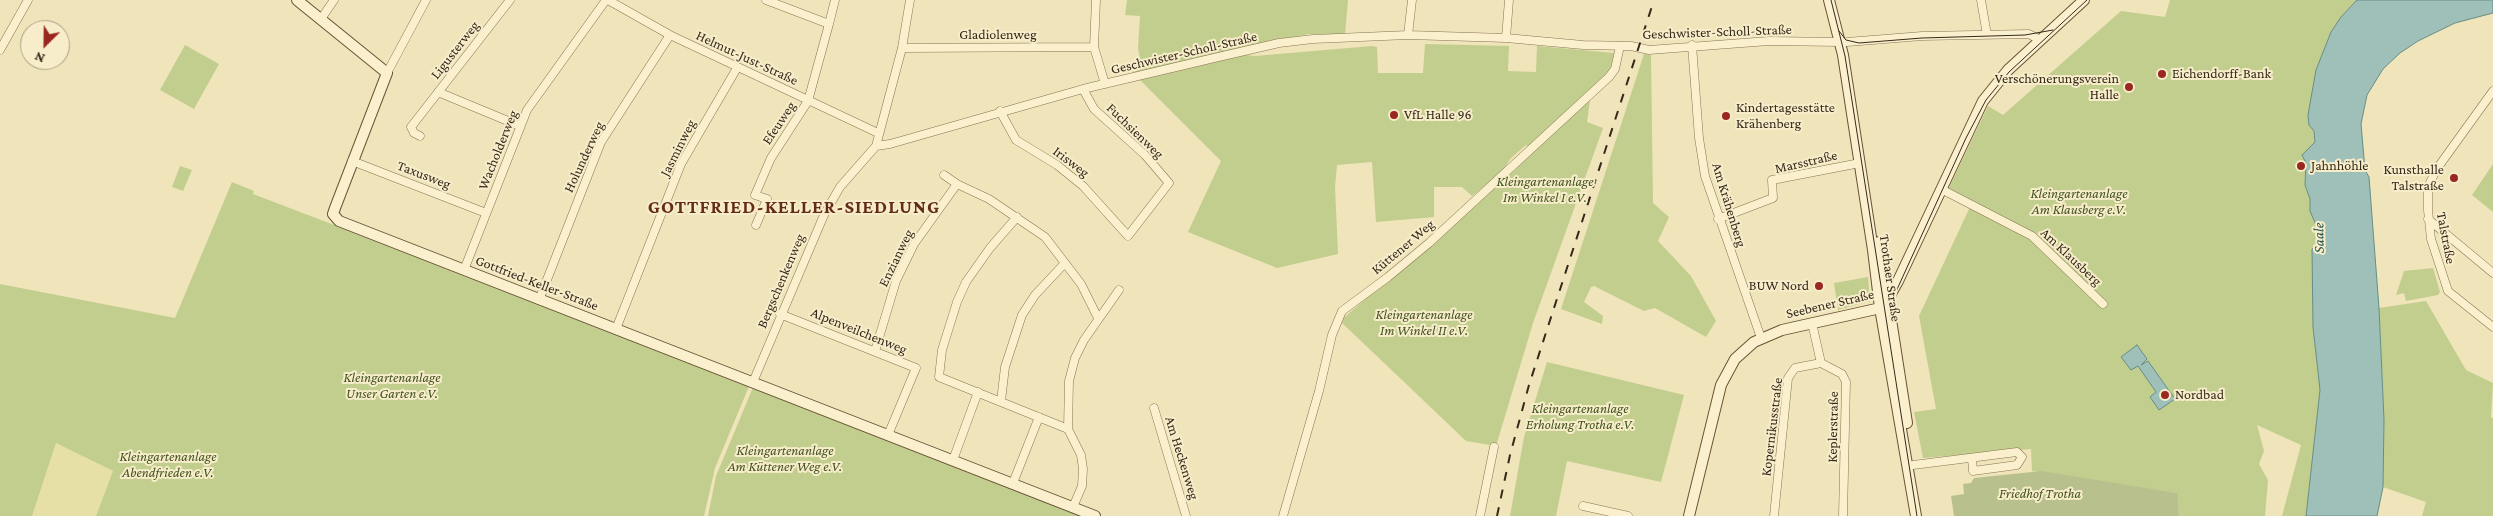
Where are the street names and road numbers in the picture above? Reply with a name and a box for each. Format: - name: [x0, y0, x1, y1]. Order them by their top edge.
- street label: Ligusterweg: [427, 18, 483, 82]
- street label: Geschwister-Scholl-Straße: [1642, 21, 1792, 43]
- street label: Helmut-Just-Straße: [693, 27, 801, 89]
- street label: Gladiolenweg: [959, 27, 1037, 43]
- street label: Geschwister-Scholl-Straße: [1109, 28, 1259, 78]
- street label: Efeuweg: [759, 98, 799, 148]
- street label: Fuchsienweg: [1103, 100, 1167, 162]
- street label: Wacholderweg: [474, 108, 522, 192]
- street label: Jasminweg: [657, 117, 699, 179]
- street label: Holunderweg: [560, 119, 608, 195]
- street label: Irisweg: [1049, 143, 1093, 181]
- street label: Marsstraße: [1773, 147, 1839, 177]
- street label: Taxusweg: [395, 157, 453, 193]
- street label: Am Krähenberg: [1708, 161, 1750, 249]
- street label: Talstraße: [2433, 211, 2459, 265]
- street label: Küttener Weg: [1368, 216, 1438, 278]
- street label: Am Klausberg: [2037, 224, 2105, 290]
- street label: Enzianweg: [875, 227, 917, 289]
- street label: Bergschenkenweg: [754, 231, 808, 331]
- street label: Trothaer Straße: [1876, 233, 1904, 323]
- street label: Gottfried-Keller-Straße: [473, 252, 601, 314]
- street label: Seebener Straße: [1784, 286, 1876, 322]
- street label: Alpenveilchenweg: [808, 304, 910, 358]
- street label: Kopernikusstraße: [1758, 377, 1786, 477]
- street label: Keplerstraße: [1824, 391, 1842, 463]
- street label: Am Heckenweg: [1161, 414, 1203, 502]

